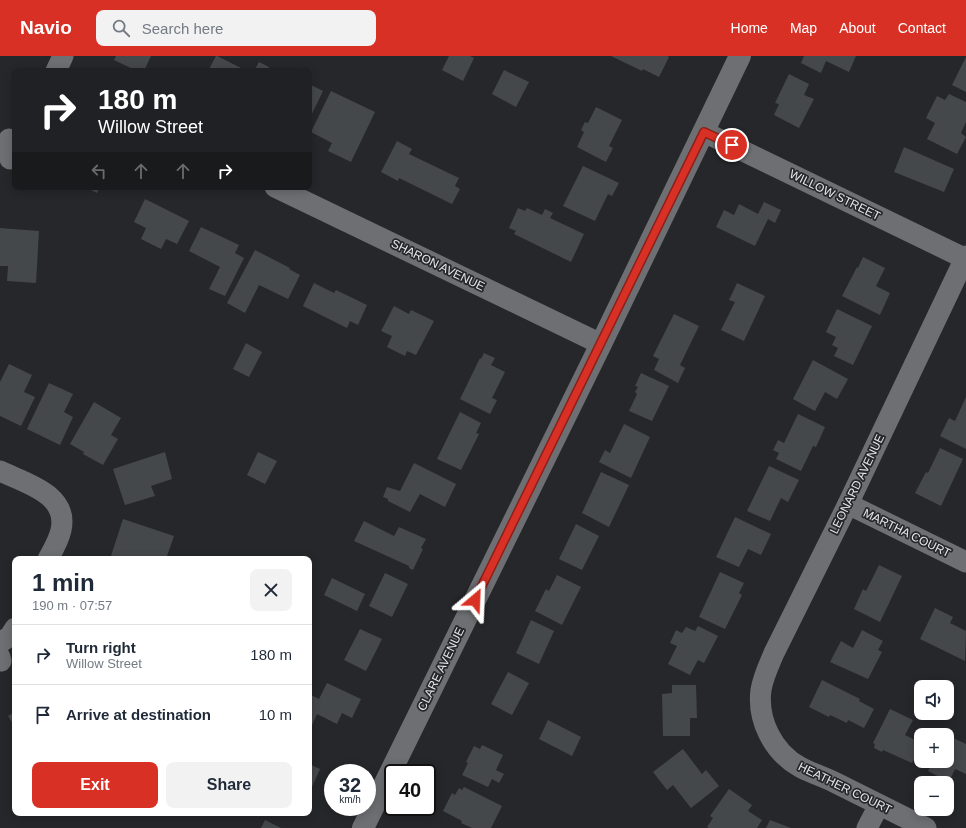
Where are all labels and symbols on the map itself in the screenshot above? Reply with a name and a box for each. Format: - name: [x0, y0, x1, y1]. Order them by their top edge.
- pin: [715, 128, 749, 162]
- street label: WILLOW STREET: [787, 167, 883, 223]
- street label: SHARON AVENUE: [389, 236, 487, 294]
- street label: LEONARD AVENUE: [827, 432, 887, 536]
- street label: MARTHA COURT: [861, 506, 954, 561]
- position arrow: [454, 579, 496, 621]
- street label: CLARE AVENUE: [415, 625, 467, 713]
- street label: HEATHER COURT: [796, 759, 895, 817]
- speed limit sign: 40: [384, 764, 436, 816]

